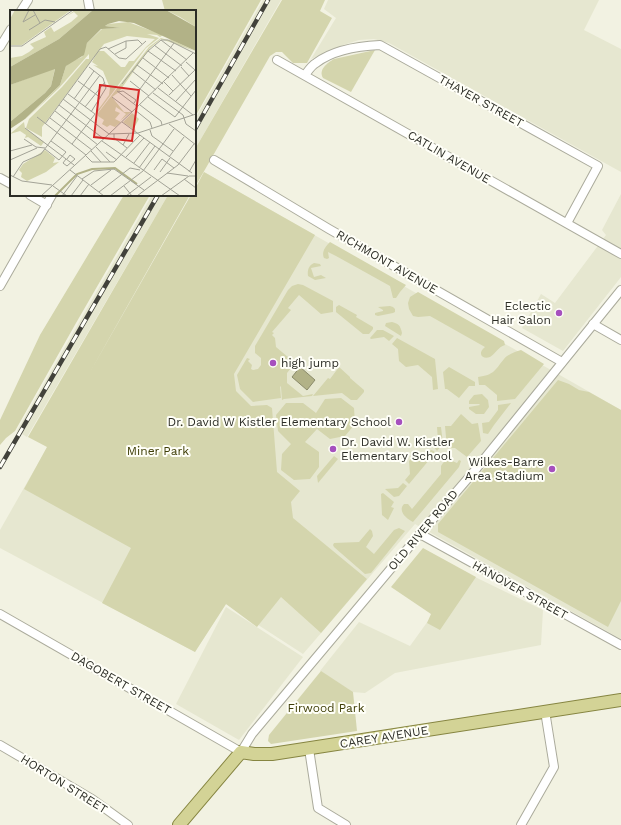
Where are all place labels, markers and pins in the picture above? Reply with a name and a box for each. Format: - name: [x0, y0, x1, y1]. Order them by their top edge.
- place label: Eclectic Hair Salon: [491, 299, 551, 327]
- marker: Eclectic Hair Salon: [554, 308, 564, 318]
- place label: high jump: [281, 356, 339, 370]
- marker: high jump: [268, 358, 278, 368]
- place label: Dr. David W Kistler Elementary School: [168, 415, 391, 429]
- marker: Dr. David W Kistler Elementary School: [394, 417, 404, 427]
- place label: Dr. David W. Kistler Elementary School: [341, 435, 453, 463]
- marker: Dr. David W. Kistler Elementary School: [328, 444, 338, 454]
- place label: Wilkes-Barre Area Stadium: [465, 455, 544, 483]
- marker: Wilkes-Barre Area Stadium: [547, 464, 557, 474]

